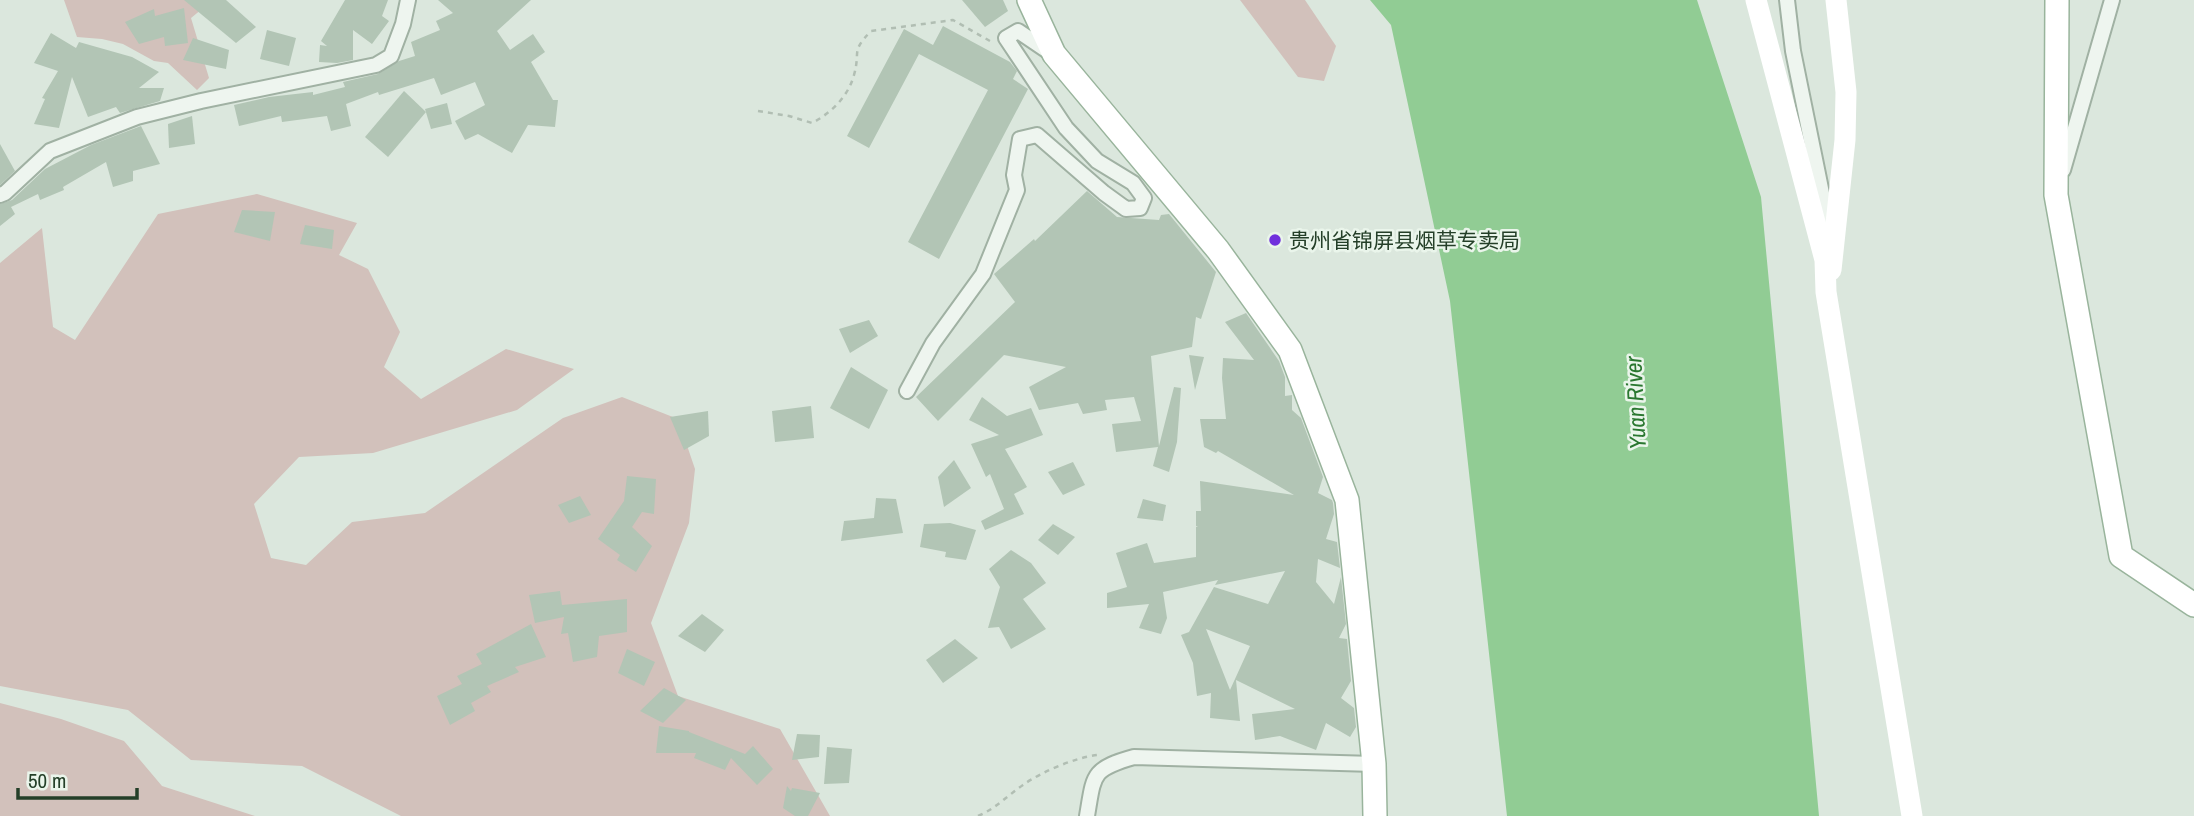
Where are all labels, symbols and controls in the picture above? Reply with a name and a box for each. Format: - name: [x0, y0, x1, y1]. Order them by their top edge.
- place label: 贵州省锦屏县烟草专卖局: [1289, 226, 1520, 255]
- marker: 贵州省锦屏县烟草专卖局: [1267, 232, 1283, 248]
- water label: Yuan River: [1617, 355, 1653, 450]
- scale bar: [18, 756, 136, 800]
- text: 50 m: [28, 766, 66, 795]

